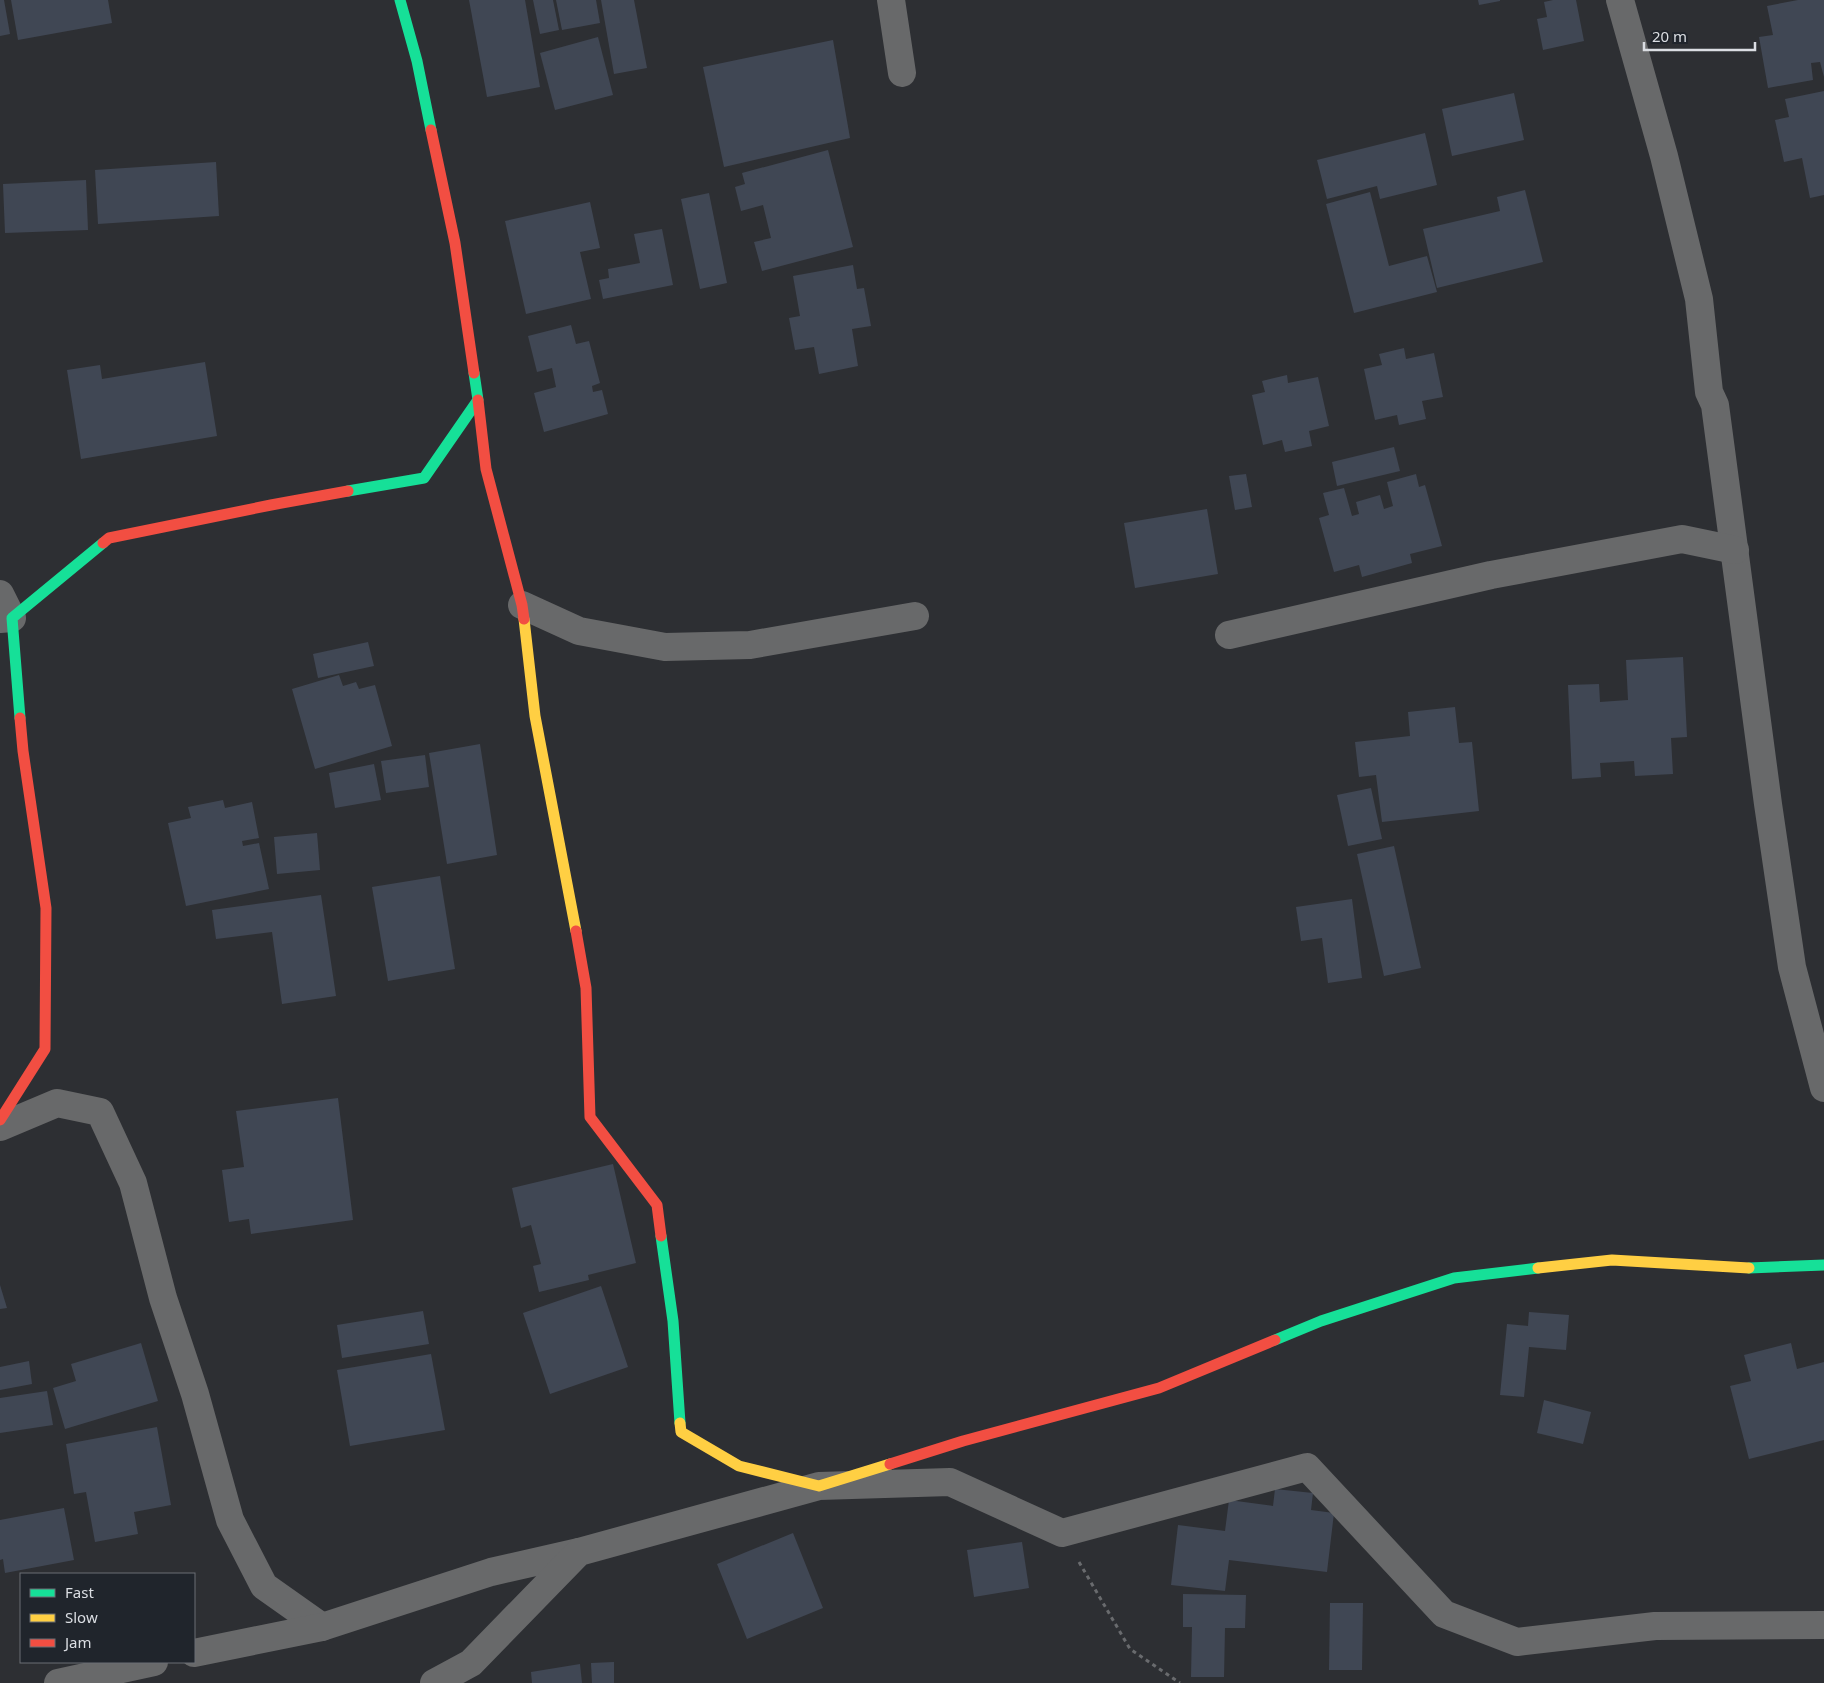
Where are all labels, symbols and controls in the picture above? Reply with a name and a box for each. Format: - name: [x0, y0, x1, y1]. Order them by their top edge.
- scale bar: [1644, 20, 1755, 52]
- text: 20 m: [1652, 26, 1687, 46]
- legend: [20, 1573, 195, 1663]
- text: Fast: [65, 1582, 94, 1602]
- text: Slow: [65, 1607, 98, 1627]
- text: Jam: [63, 1632, 92, 1652]

